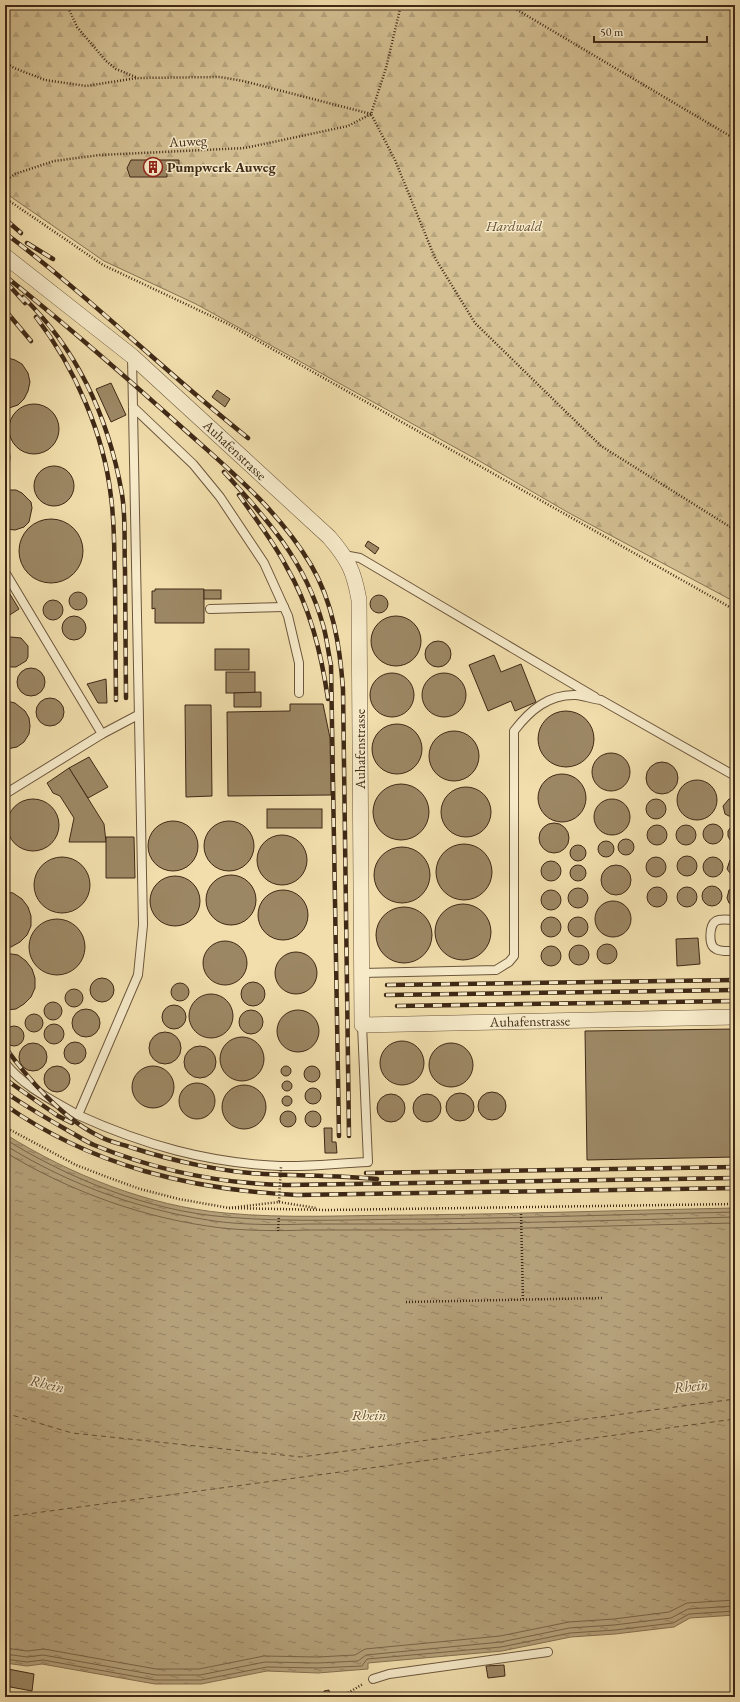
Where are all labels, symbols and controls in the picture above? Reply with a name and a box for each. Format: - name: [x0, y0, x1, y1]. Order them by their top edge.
- scale bar: [594, 18, 707, 44]
- text: 50 m: [600, 24, 624, 40]
- street label: Auweg: [168, 131, 208, 151]
- building icon: Pumpwerk Auweg: [142, 156, 164, 178]
- place label: Pumpwerk Auweg: [167, 158, 277, 176]
- park label: Hardwald: [485, 217, 543, 235]
- street label: Auhafenstrasse: [199, 415, 271, 484]
- street label: Auhafenstrasse: [351, 708, 369, 790]
- street label: Auhafenstrasse: [489, 1011, 571, 1031]
- water label: Rhein: [28, 1370, 66, 1397]
- water label: Rhein: [673, 1374, 709, 1397]
- water label: Rhein: [352, 1405, 387, 1424]

